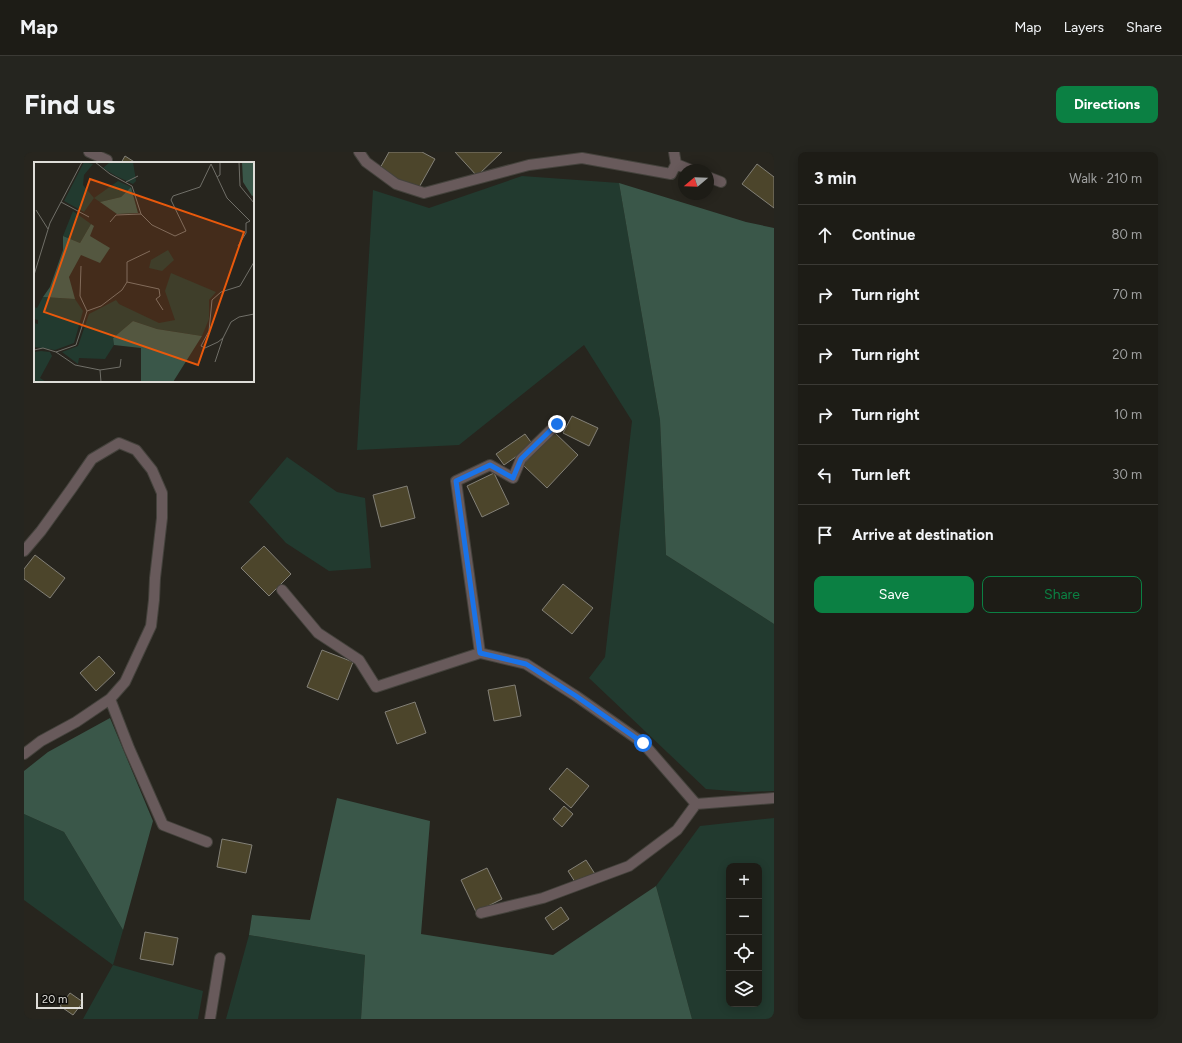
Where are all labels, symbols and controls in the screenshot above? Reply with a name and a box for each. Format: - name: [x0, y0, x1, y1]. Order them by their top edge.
- text: Map: [20, 16, 58, 39]
- text: Map: [1014, 19, 1042, 36]
- text: Layers: [1064, 19, 1104, 36]
- text: Share: [1126, 19, 1162, 36]
- button: Directions: [1056, 86, 1158, 123]
- text: Find us: [24, 87, 115, 121]
- inset map: [34, 162, 254, 382]
- north arrow: [678, 164, 714, 200]
- text: 3 min: [814, 168, 856, 188]
- text: Walk · 210 m: [1069, 171, 1142, 186]
- icon: ahead: [814, 224, 836, 246]
- text: Continue: [852, 226, 915, 244]
- text: 80 m: [1111, 227, 1142, 242]
- icon: right: [814, 284, 836, 306]
- text: Turn right: [852, 286, 920, 304]
- text: 70 m: [1112, 287, 1142, 302]
- icon: right: [814, 344, 836, 366]
- text: Turn right: [852, 346, 920, 364]
- text: 20 m: [1112, 347, 1142, 362]
- icon: right: [814, 404, 836, 426]
- text: Turn right: [852, 406, 920, 424]
- text: 10 m: [1114, 407, 1142, 422]
- route end: [548, 415, 566, 433]
- icon: left: [814, 464, 836, 486]
- text: Turn left: [852, 466, 910, 484]
- text: 30 m: [1112, 467, 1142, 482]
- icon: arrive: [814, 524, 836, 546]
- text: Arrive at destination: [852, 526, 993, 544]
- button: Save: [814, 576, 974, 613]
- button: Share: [982, 576, 1142, 613]
- route start: [634, 734, 652, 752]
- map controls: [726, 863, 762, 1007]
- button: +: [726, 863, 762, 899]
- button: −: [726, 899, 762, 935]
- button: locate: [726, 935, 762, 971]
- button: layers: [726, 971, 762, 1007]
- scale bar: [36, 991, 83, 1010]
- text: 20 m: [42, 993, 67, 1006]

